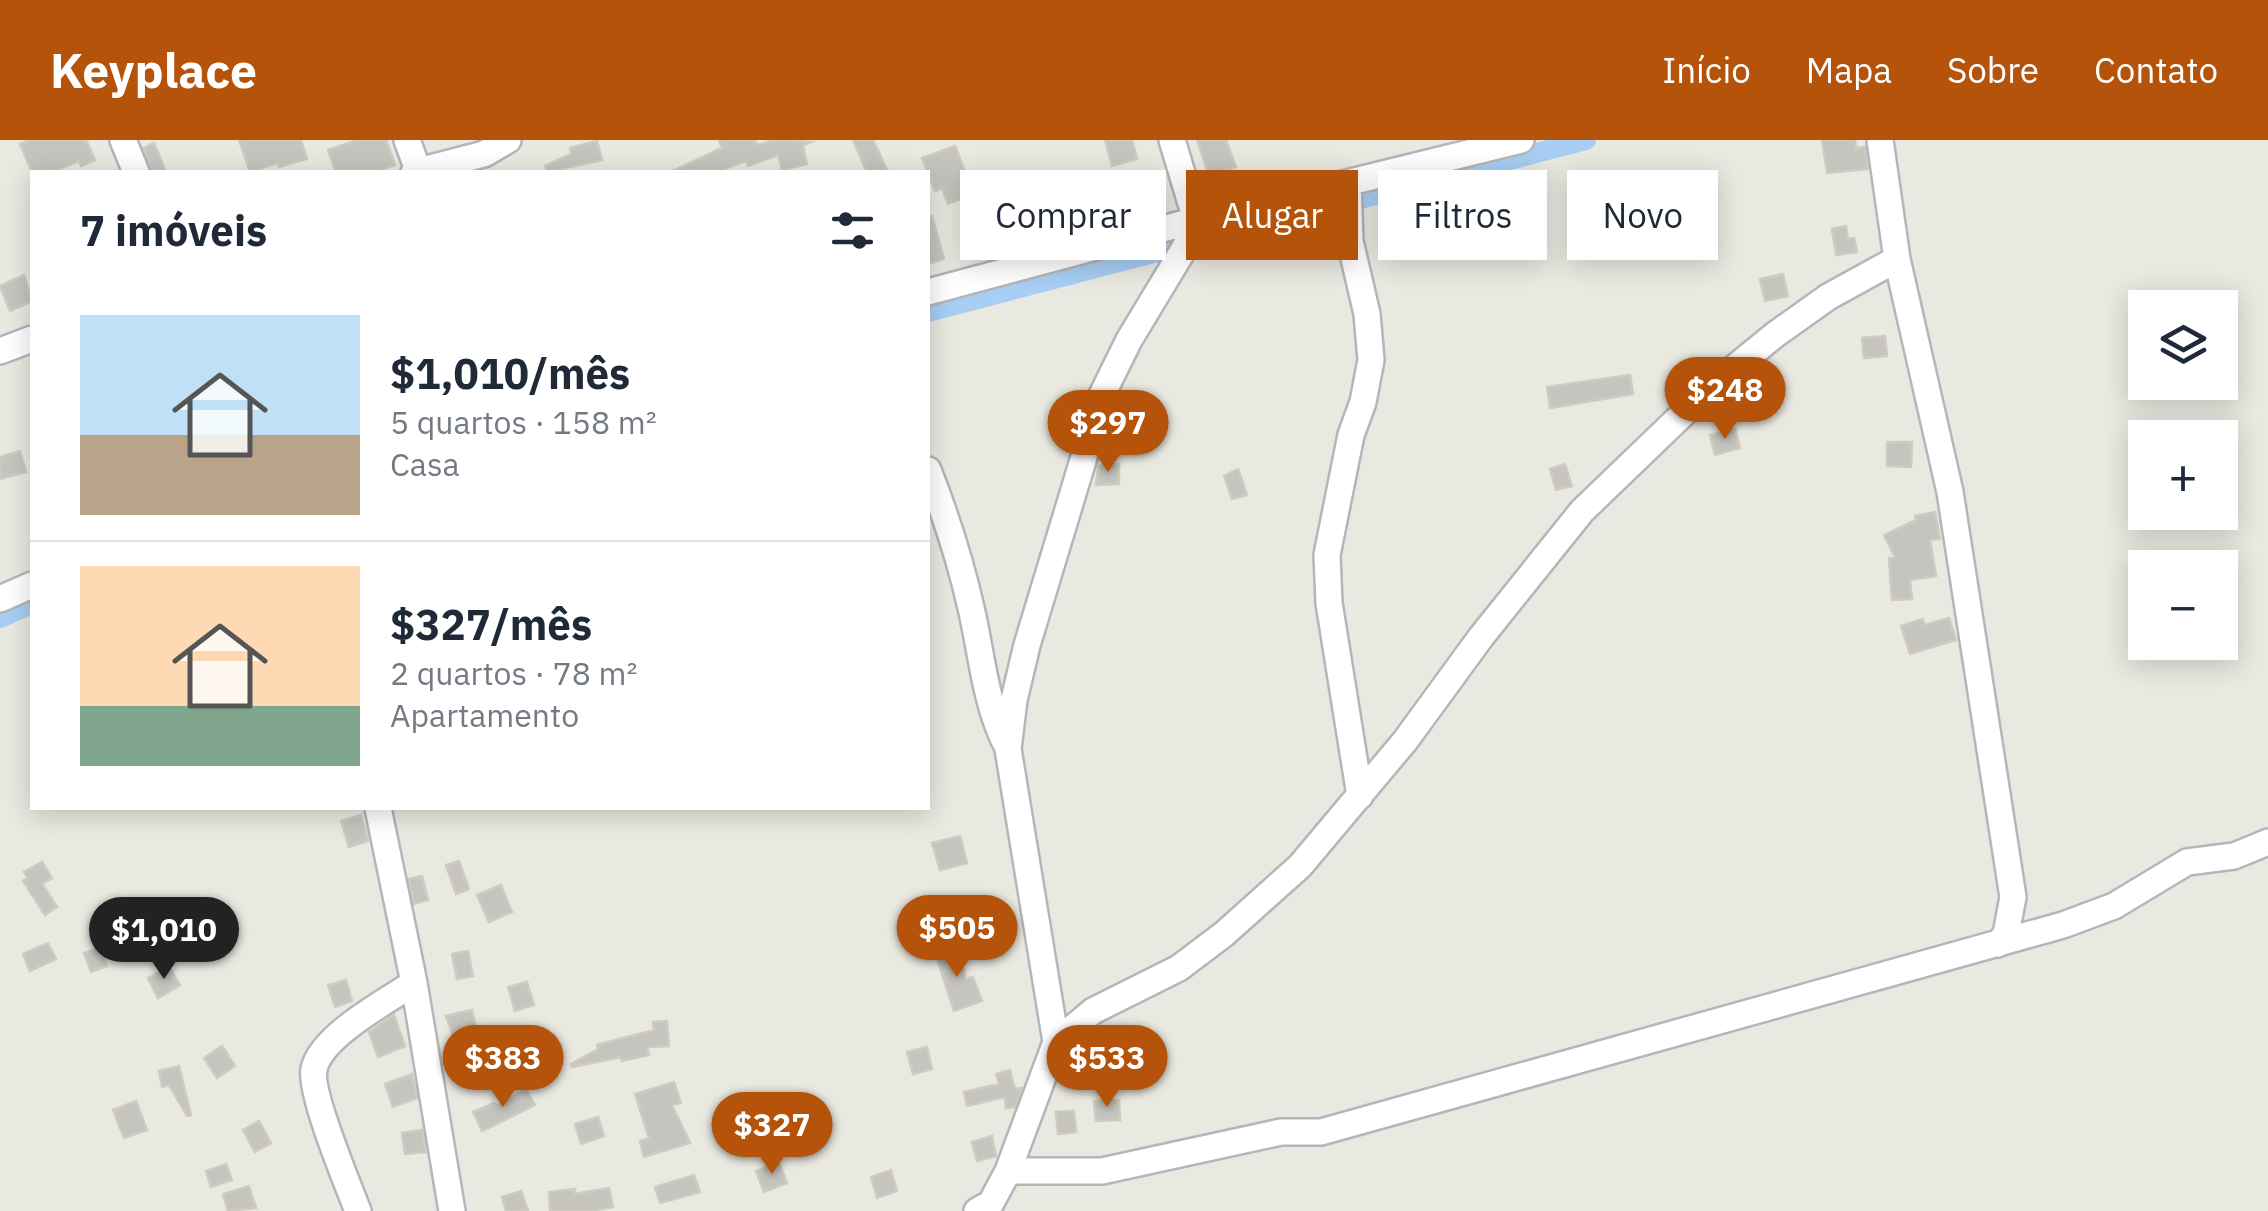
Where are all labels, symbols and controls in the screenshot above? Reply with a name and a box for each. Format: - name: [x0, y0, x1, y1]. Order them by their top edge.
- text: Keyplace: [50, 39, 257, 101]
- text: Início: [1662, 47, 1751, 93]
- text: Mapa: [1806, 47, 1892, 93]
- text: Sobre: [1947, 47, 2039, 93]
- text: Contato: [2094, 47, 2218, 93]
- chip: Comprar: [960, 170, 1166, 260]
- chip: Alugar: [1186, 170, 1358, 260]
- chip: Filtros: [1378, 170, 1547, 260]
- chip: Novo: [1567, 170, 1718, 260]
- text: 7 imóveis: [80, 203, 267, 258]
- icon: filters: [825, 203, 880, 258]
- map controls: [2128, 290, 2238, 660]
- button: layers: [2128, 290, 2238, 400]
- text: $1,010/mês: [390, 346, 630, 401]
- icon: home: [160, 355, 280, 475]
- pin: $248: [1666, 357, 1784, 442]
- text: $248: [1687, 368, 1763, 410]
- pin: $297: [1049, 390, 1167, 475]
- text: 5 quartos · 158 m²: [390, 401, 657, 443]
- text: $297: [1070, 401, 1146, 443]
- button: +: [2128, 420, 2238, 530]
- text: Casa: [390, 443, 460, 485]
- button: −: [2128, 550, 2238, 660]
- text: $327/mês: [390, 597, 592, 652]
- icon: home: [160, 606, 280, 726]
- text: 2 quartos · 78 m²: [390, 652, 638, 694]
- text: Apartamento: [390, 694, 579, 736]
- pin: $505: [898, 895, 1016, 980]
- pin: $1,010: [83, 897, 245, 982]
- text: $505: [919, 906, 995, 948]
- text: $1,010: [111, 908, 217, 950]
- pin: $383: [444, 1025, 562, 1110]
- pin: $533: [1048, 1025, 1166, 1110]
- text: $383: [465, 1036, 541, 1078]
- text: $533: [1069, 1036, 1145, 1078]
- pin: $327: [713, 1092, 831, 1177]
- text: $327: [734, 1103, 810, 1145]

